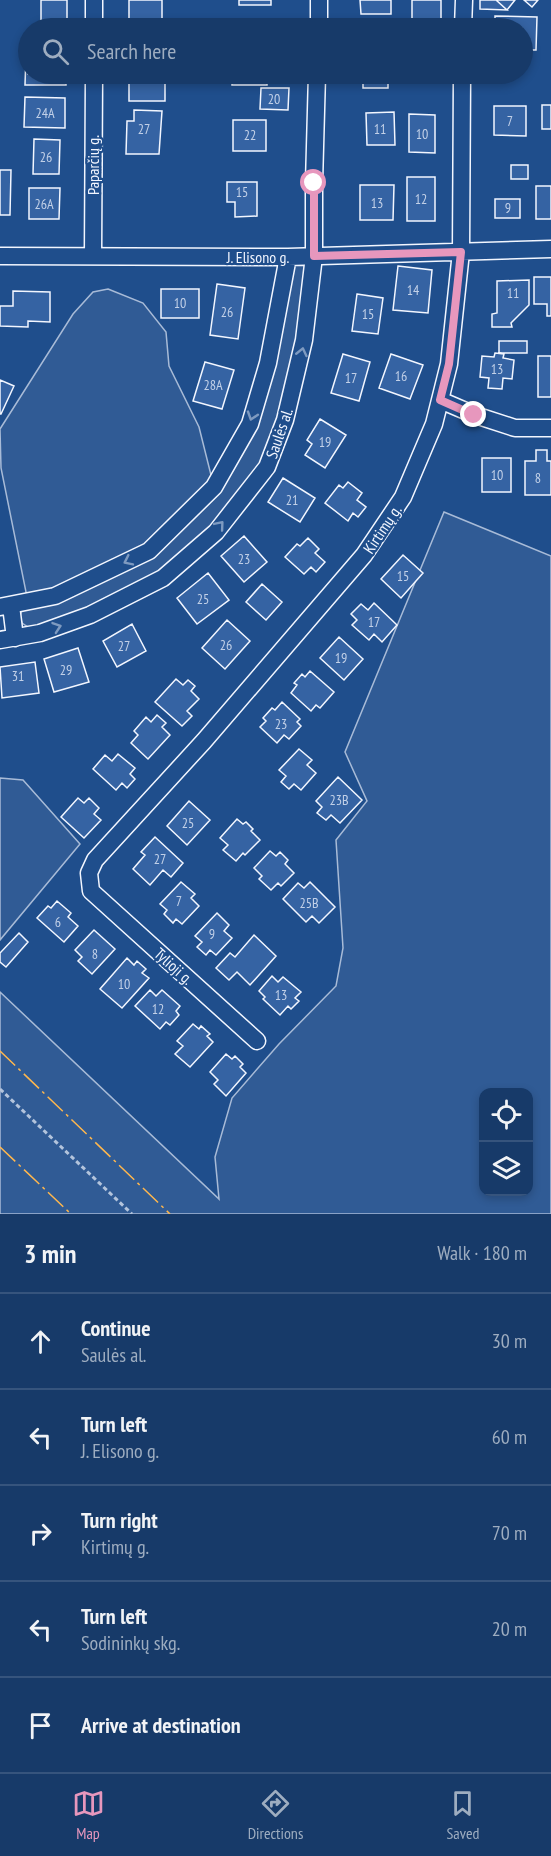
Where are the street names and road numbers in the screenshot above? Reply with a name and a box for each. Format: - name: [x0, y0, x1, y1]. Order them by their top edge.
- street label: Paparčių g.: [83, 135, 103, 195]
- street label: J. Elisono g.: [226, 247, 289, 267]
- street label: Saulės al.: [261, 405, 297, 461]
- street label: Kirtimų g.: [358, 501, 406, 557]
- street label: Tylioji g.: [150, 943, 198, 989]

